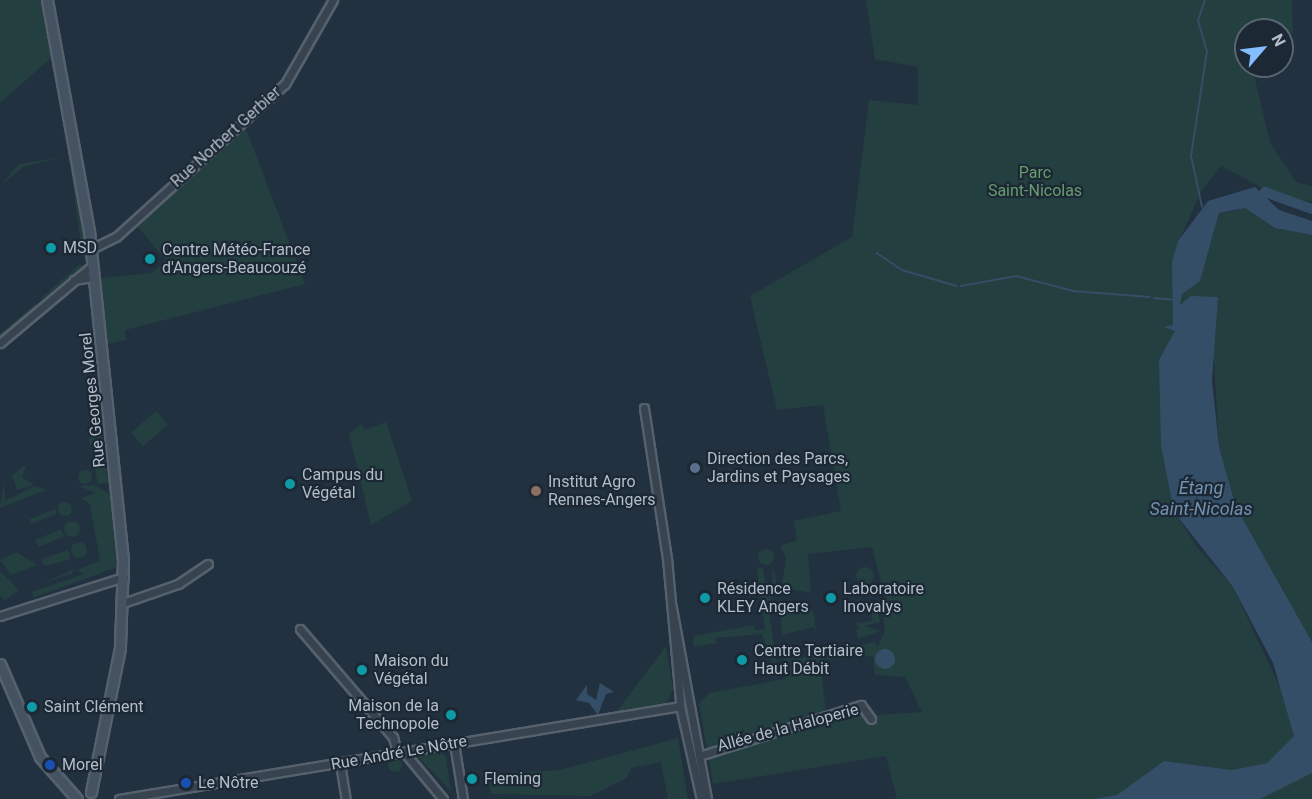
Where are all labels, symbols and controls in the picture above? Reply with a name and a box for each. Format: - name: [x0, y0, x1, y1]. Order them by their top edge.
- north arrow: [1234, 18, 1294, 78]
- text: N: [1268, 31, 1290, 50]
- street label: Rue Norbert Gerbier: [167, 83, 285, 191]
- park label: Parc Saint-Nicolas: [988, 163, 1082, 201]
- place label: MSD: [63, 238, 97, 258]
- place label: Centre Météo-France d'Angers-Beaucouzé: [162, 240, 311, 278]
- marker: MSD: [44, 241, 58, 255]
- marker: Centre Météo-France d'Angers-Beaucouzé: [143, 252, 157, 266]
- street label: Rue Georges Morel: [76, 332, 110, 468]
- place label: Direction des Parcs, Jardins et Paysages: [707, 449, 850, 487]
- marker: Direction des Parcs, Jardins et Paysages: [688, 461, 702, 475]
- place label: Campus du Végétal: [302, 465, 383, 503]
- place label: Institut Agro Rennes-Angers: [548, 472, 656, 510]
- marker: Campus du Végétal: [283, 477, 297, 491]
- water label: Étang Saint-Nicolas: [1150, 478, 1252, 520]
- marker: Institut Agro Rennes-Angers: [529, 484, 543, 498]
- place label: Résidence KLEY Angers: [717, 579, 809, 617]
- place label: Laboratoire Inovalys: [843, 579, 924, 617]
- marker: Résidence KLEY Angers: [698, 591, 712, 605]
- marker: Laboratoire Inovalys: [824, 591, 838, 605]
- place label: Centre Tertiaire Haut Débit: [754, 641, 863, 679]
- place label: Maison du Végétal: [374, 651, 449, 689]
- marker: Centre Tertiaire Haut Débit: [735, 653, 749, 667]
- marker: Maison du Végétal: [355, 663, 369, 677]
- place label: Maison de la Technopole: [348, 696, 439, 734]
- place label: Saint Clément: [44, 697, 144, 717]
- marker: Saint Clément: [25, 700, 39, 714]
- street label: Allée de la Haloperie: [715, 700, 861, 756]
- marker: Maison de la Technopole: [444, 708, 458, 722]
- street label: Rue André Le Nôtre: [330, 732, 468, 774]
- place label: Morel: [62, 755, 103, 775]
- marker: Morel: [43, 758, 57, 772]
- place label: Fleming: [484, 769, 541, 789]
- marker: Fleming: [465, 772, 479, 786]
- place label: Le Nôtre: [198, 773, 259, 793]
- marker: Le Nôtre: [179, 776, 193, 790]

